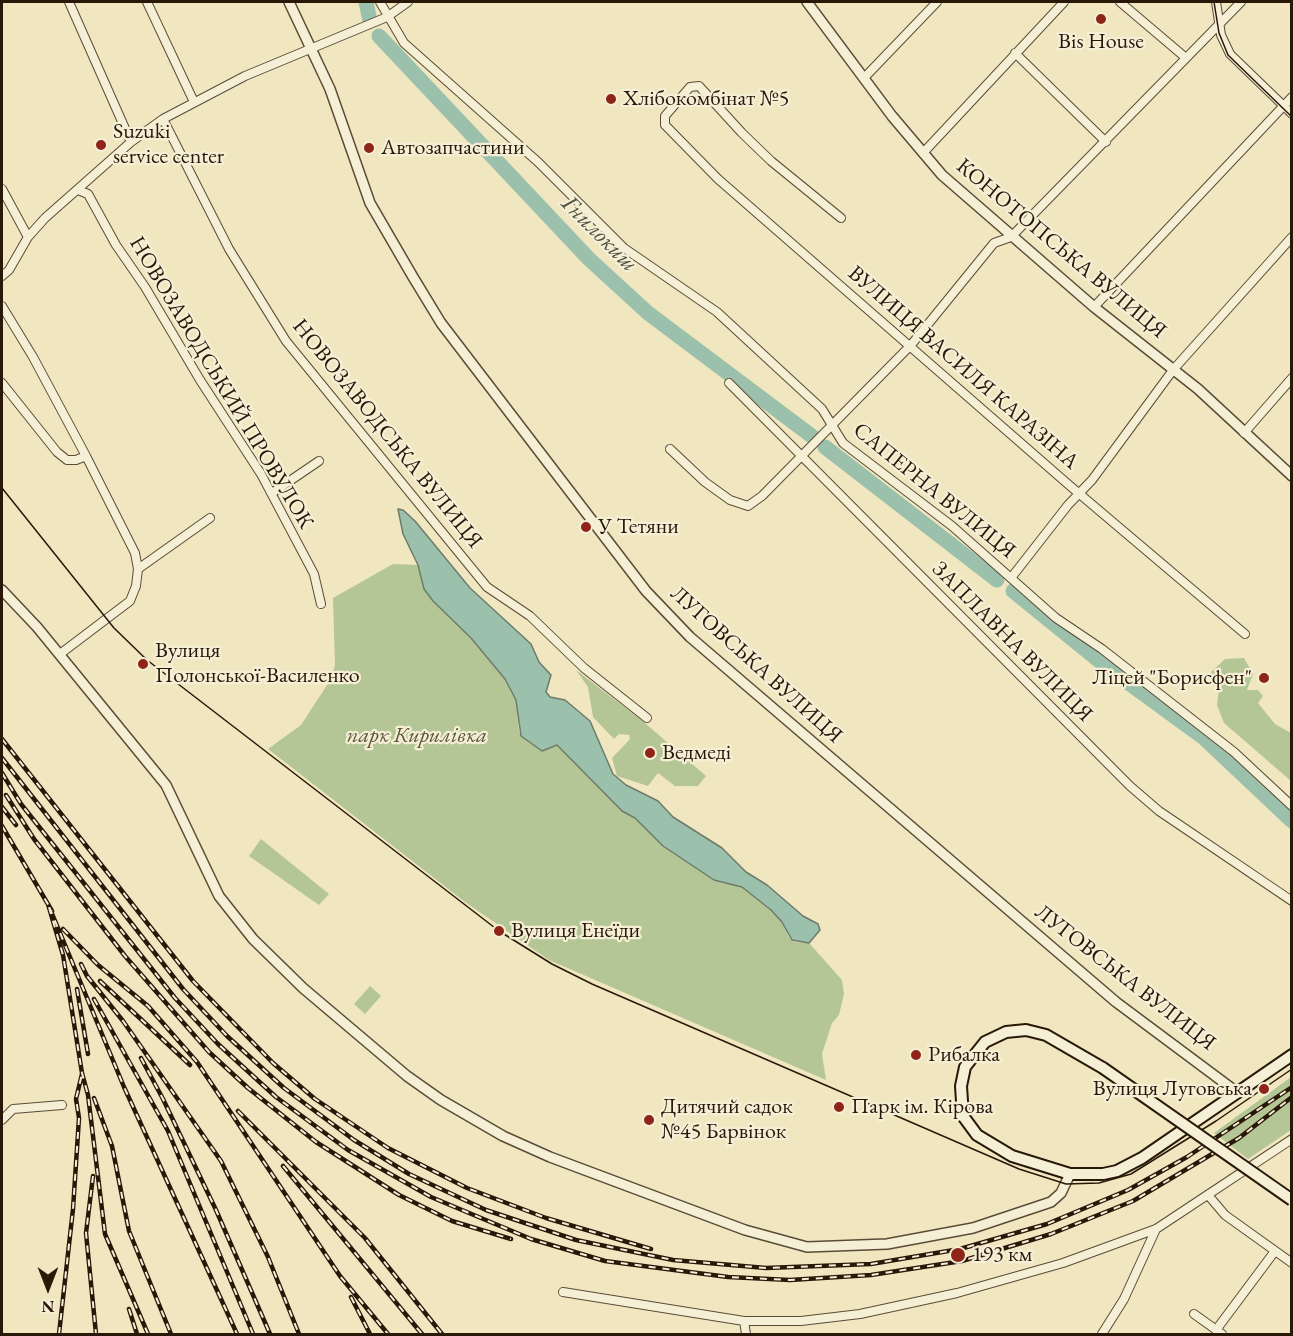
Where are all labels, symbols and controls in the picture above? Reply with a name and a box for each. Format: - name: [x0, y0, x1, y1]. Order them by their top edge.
- marker: Bis House: [1094, 12, 1108, 26]
- place label: Bis House: [1058, 29, 1144, 55]
- place label: Хлібокомбінат №5: [623, 86, 789, 112]
- marker: Хлібокомбінат №5: [604, 92, 618, 106]
- place label: Suzuki service center: [113, 119, 224, 170]
- place label: Автозапчастини: [381, 135, 525, 161]
- marker: Suzuki service center: [94, 138, 108, 152]
- marker: Автозапчастини: [362, 141, 376, 155]
- street label: КОНОТОПСЬКА ВУЛИЦЯ: [951, 153, 1171, 345]
- water label: Гнилокиш: [555, 190, 643, 278]
- street label: НОВОЗАВОДСЬКИЙ ПРОВУЛОК: [123, 232, 319, 534]
- street label: ВУЛИЦЯ ВАСИЛЯ КАРАЗІНА: [842, 261, 1084, 475]
- street label: НОВОЗАВОДСЬКА ВУЛИЦЯ: [286, 314, 488, 554]
- street label: САПЕРНА ВУЛИЦЯ: [847, 417, 1021, 565]
- place label: У Тетяни: [598, 514, 679, 540]
- marker: У Тетяни: [579, 520, 593, 534]
- street label: ЗАПЛАВНА ВУЛИЦЯ: [926, 556, 1098, 728]
- street label: ЛУГОВСЬКА ВУЛИЦЯ: [665, 581, 847, 749]
- place label: Вулиця Полонської-Василенко: [155, 638, 360, 690]
- marker: Вулиця Полонської-Василенко: [136, 657, 150, 671]
- place label: Ліцей "Борисфен": [1092, 665, 1252, 691]
- marker: Ліцей "Борисфен": [1257, 671, 1271, 685]
- park label: парк Кирилівка: [347, 723, 487, 749]
- place label: Ведмеді: [662, 740, 731, 766]
- marker: Ведмеді: [643, 746, 657, 760]
- street label: ЛУГОВСЬКА ВУЛИЦЯ: [1029, 899, 1221, 1057]
- place label: Вулиця Енеїди: [511, 918, 640, 944]
- marker: Вулиця Енеїди: [492, 924, 506, 938]
- place label: Рибалка: [928, 1042, 1000, 1068]
- marker: Рибалка: [909, 1048, 923, 1062]
- place label: Вулиця Луговська: [1093, 1076, 1252, 1102]
- marker: Вулиця Луговська: [1257, 1082, 1271, 1096]
- place label: Дитячий садок №45 Барвінок: [661, 1094, 793, 1146]
- place label: Парк ім. Кірова: [851, 1094, 993, 1120]
- marker: Парк ім. Кірова: [832, 1100, 846, 1114]
- marker: Дитячий садок №45 Барвінок: [642, 1113, 656, 1127]
- place label: 193 км: [972, 1242, 1032, 1268]
- marker: 193 км: [949, 1246, 967, 1264]
- north arrow: [18, 1258, 78, 1318]
- text: N: [42, 1296, 54, 1317]

